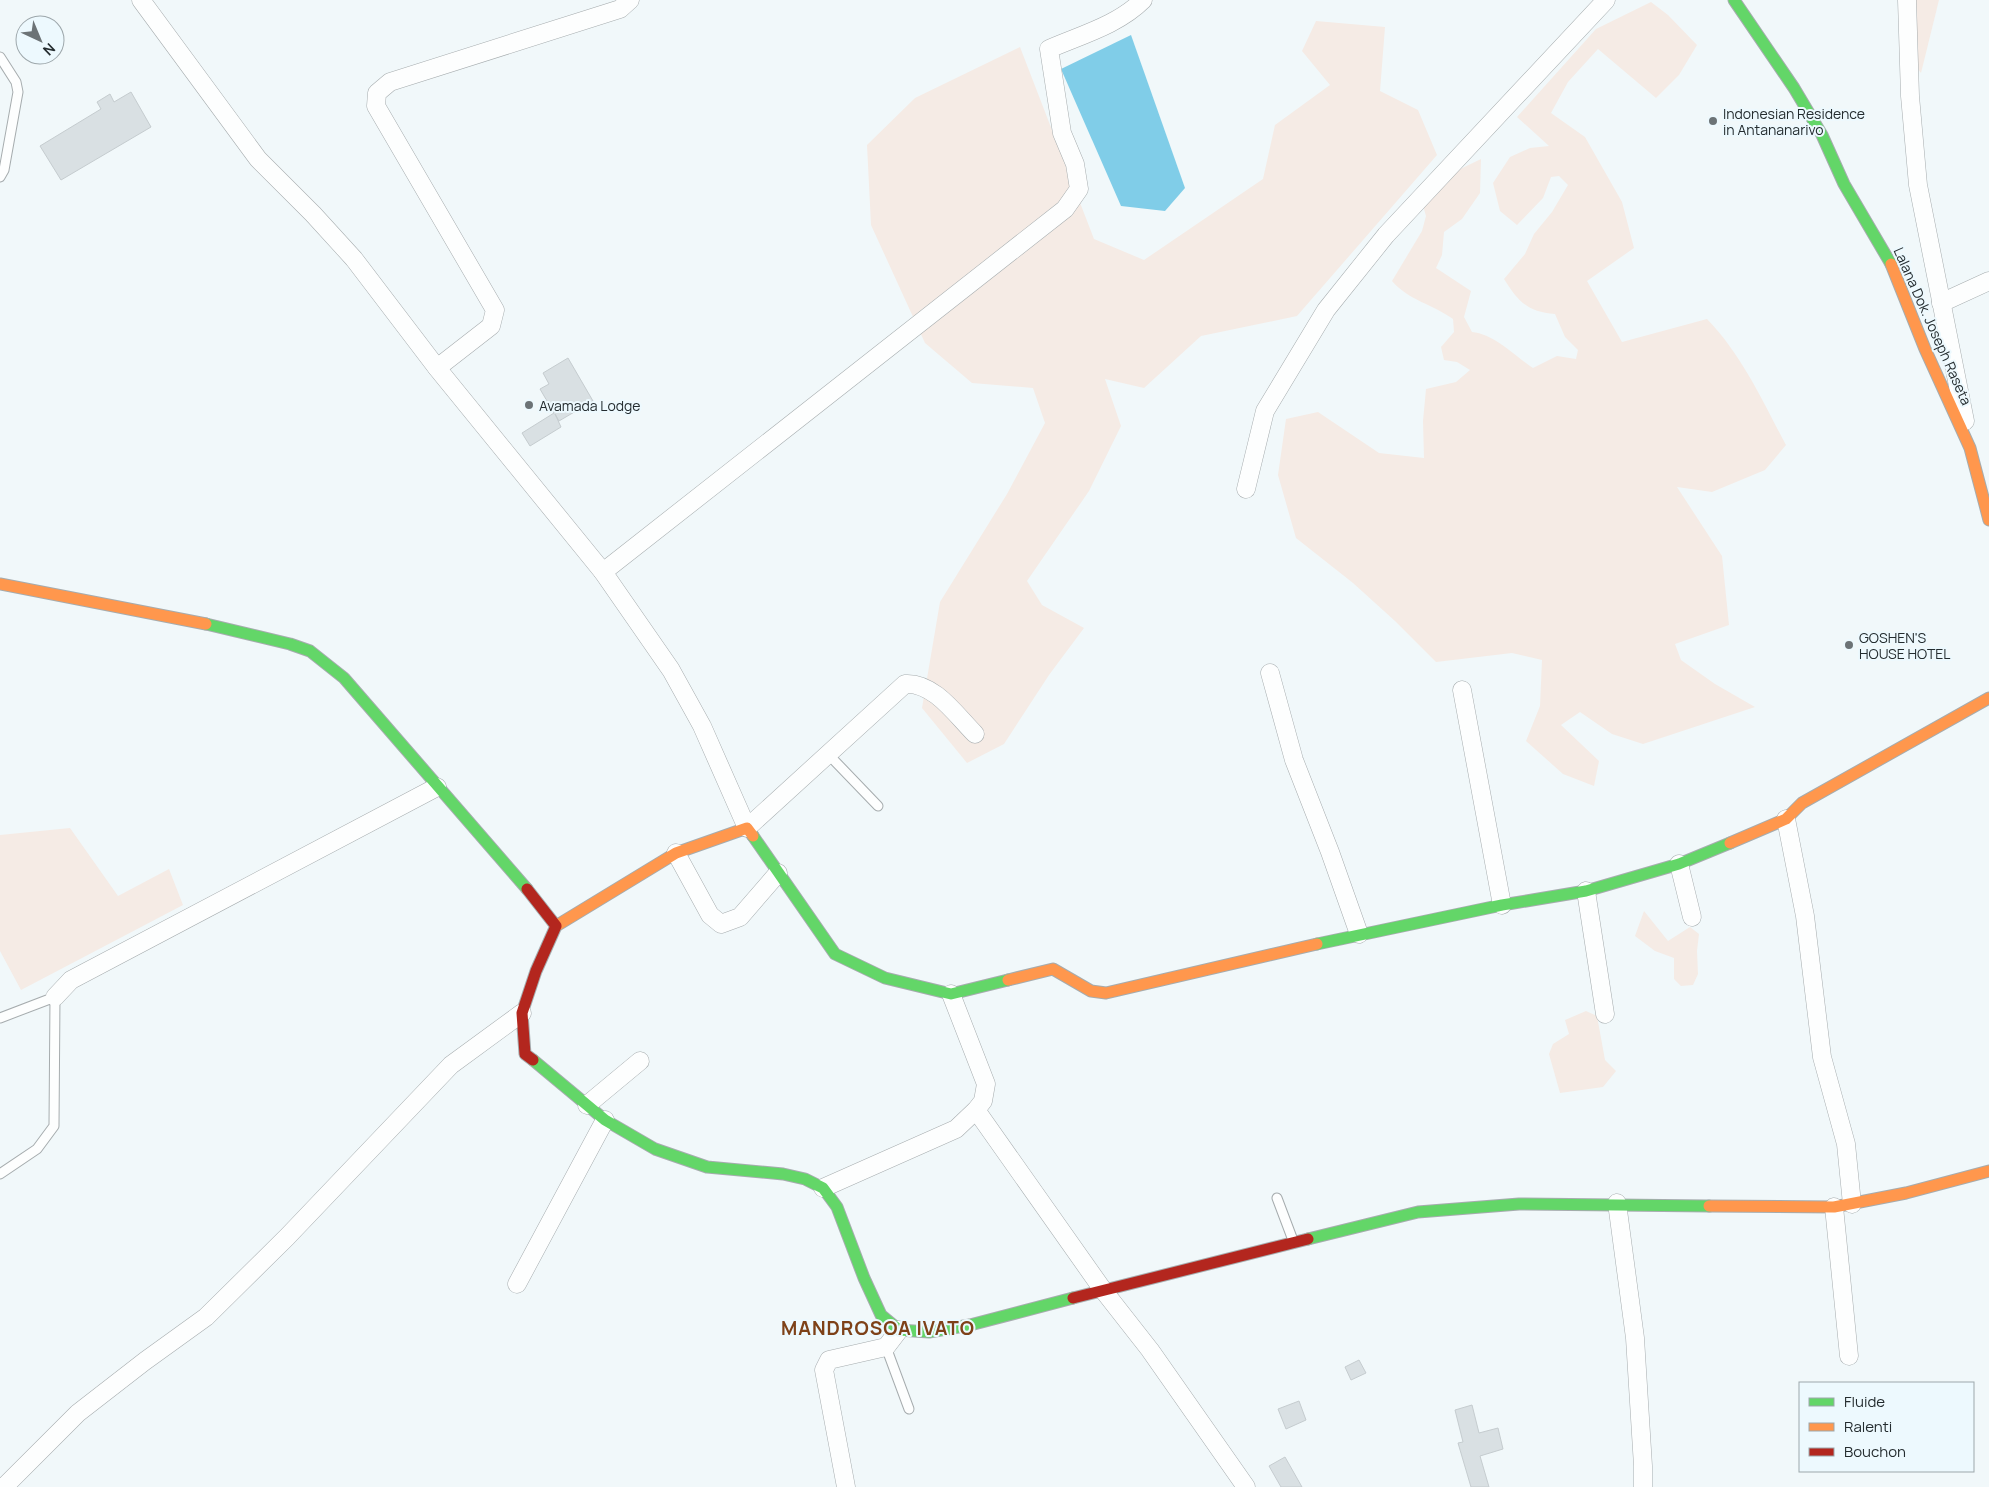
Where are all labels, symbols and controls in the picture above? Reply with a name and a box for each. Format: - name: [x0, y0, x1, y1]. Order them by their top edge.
- north arrow: [15, 15, 65, 65]
- text: N: [39, 39, 60, 60]
- place label: Indonesian Residence in Antananarivo: [1723, 104, 1865, 139]
- marker: Indonesian Residence in Antananarivo: [1707, 115, 1719, 127]
- street label: Lalana Dok. Joseph Raseta: [1890, 244, 1976, 408]
- place label: Avamada Lodge: [539, 396, 641, 415]
- marker: Avamada Lodge: [523, 399, 535, 411]
- place label: GOSHEN'S HOUSE HOTEL: [1859, 628, 1950, 663]
- marker: GOSHEN'S HOUSE HOTEL: [1843, 639, 1855, 651]
- district label: MANDROSOA IVATO: [781, 1315, 975, 1341]
- legend: [1799, 1382, 1974, 1472]
- text: Fluide: [1844, 1391, 1885, 1412]
- text: Ralenti: [1844, 1416, 1892, 1437]
- text: Bouchon: [1844, 1441, 1906, 1462]

